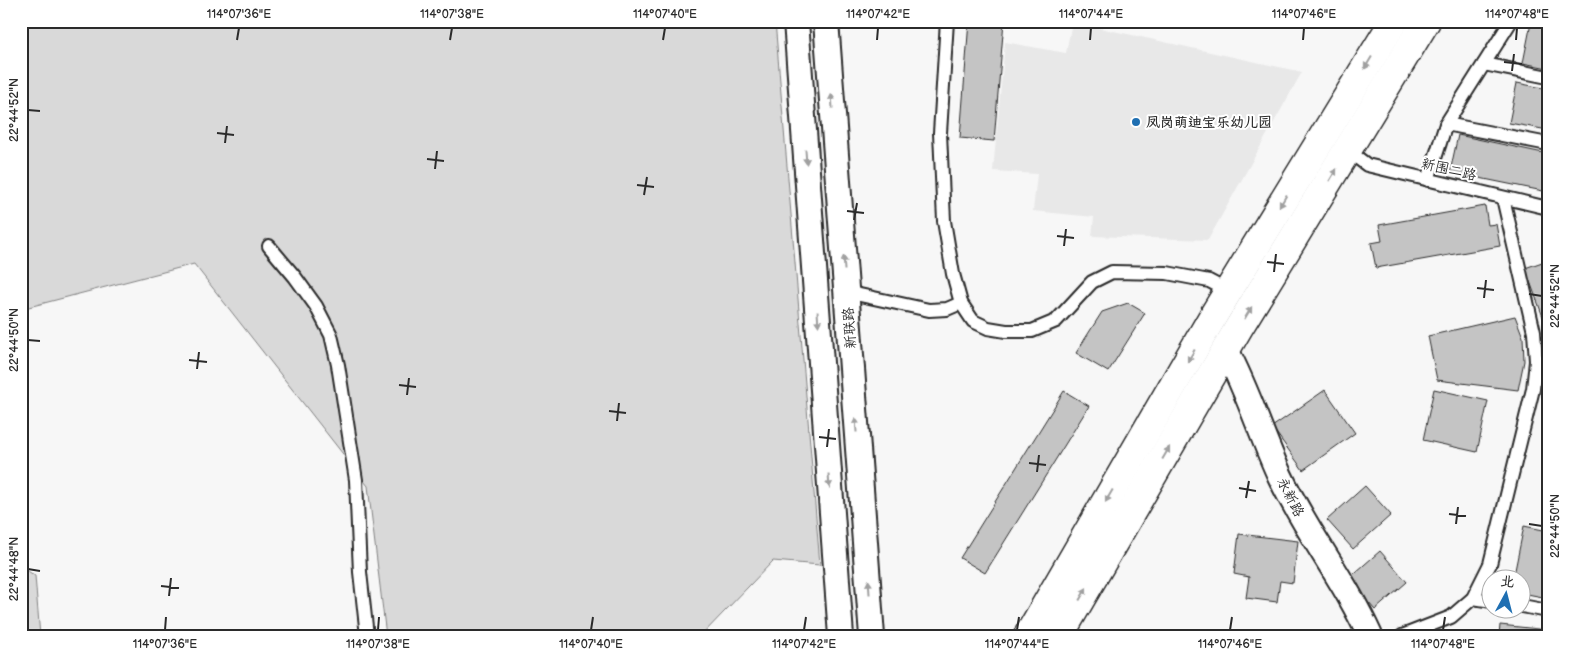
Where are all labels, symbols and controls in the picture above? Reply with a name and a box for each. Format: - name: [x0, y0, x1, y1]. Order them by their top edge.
- text: 114°07'36"E: [207, 7, 271, 22]
- text: 114°07'38"E: [420, 7, 484, 22]
- text: 114°07'40"E: [633, 7, 697, 22]
- text: 114°07'42"E: [846, 7, 910, 22]
- text: 114°07'44"E: [1059, 7, 1123, 22]
- text: 114°07'46"E: [1272, 7, 1336, 22]
- text: 114°07'48"E: [1485, 7, 1549, 22]
- one-way arrow: [1364, 56, 1373, 69]
- text: 22°44'52"N: [7, 78, 22, 142]
- one-way arrow: [827, 93, 835, 109]
- place label: 凤岗萌迪宝乐幼儿园: [1146, 114, 1272, 131]
- marker: 凤岗萌迪宝乐幼儿园: [1130, 116, 1142, 128]
- one-way arrow: [802, 149, 810, 165]
- street label: 新围二路: [1420, 155, 1478, 184]
- one-way arrow: [1328, 168, 1337, 181]
- one-way arrow: [1279, 195, 1288, 208]
- one-way arrow: [840, 255, 848, 271]
- text: 22°44'52"N: [1548, 264, 1563, 328]
- street label: 新联路: [840, 306, 859, 350]
- one-way arrow: [1243, 307, 1252, 320]
- text: 22°44'50"N: [7, 308, 22, 372]
- one-way arrow: [814, 311, 822, 327]
- one-way arrow: [1186, 349, 1195, 362]
- one-way arrow: [852, 417, 860, 433]
- one-way arrow: [1161, 447, 1170, 460]
- one-way arrow: [826, 474, 834, 490]
- street label: 永新路: [1273, 475, 1308, 520]
- one-way arrow: [1105, 489, 1113, 504]
- text: 22°44'50"N: [1548, 494, 1563, 558]
- text: 22°44'48"N: [7, 537, 22, 601]
- north arrow: [1482, 570, 1532, 620]
- text: 北: [1500, 572, 1516, 591]
- one-way arrow: [864, 579, 872, 595]
- one-way arrow: [1079, 587, 1088, 600]
- text: 114°07'36"E: [133, 637, 197, 652]
- text: 114°07'38"E: [346, 637, 410, 652]
- text: 114°07'40"E: [559, 637, 623, 652]
- text: 114°07'42"E: [772, 637, 836, 652]
- text: 114°07'44"E: [985, 637, 1049, 652]
- text: 114°07'46"E: [1198, 637, 1262, 652]
- text: 114°07'48"E: [1411, 637, 1475, 652]

